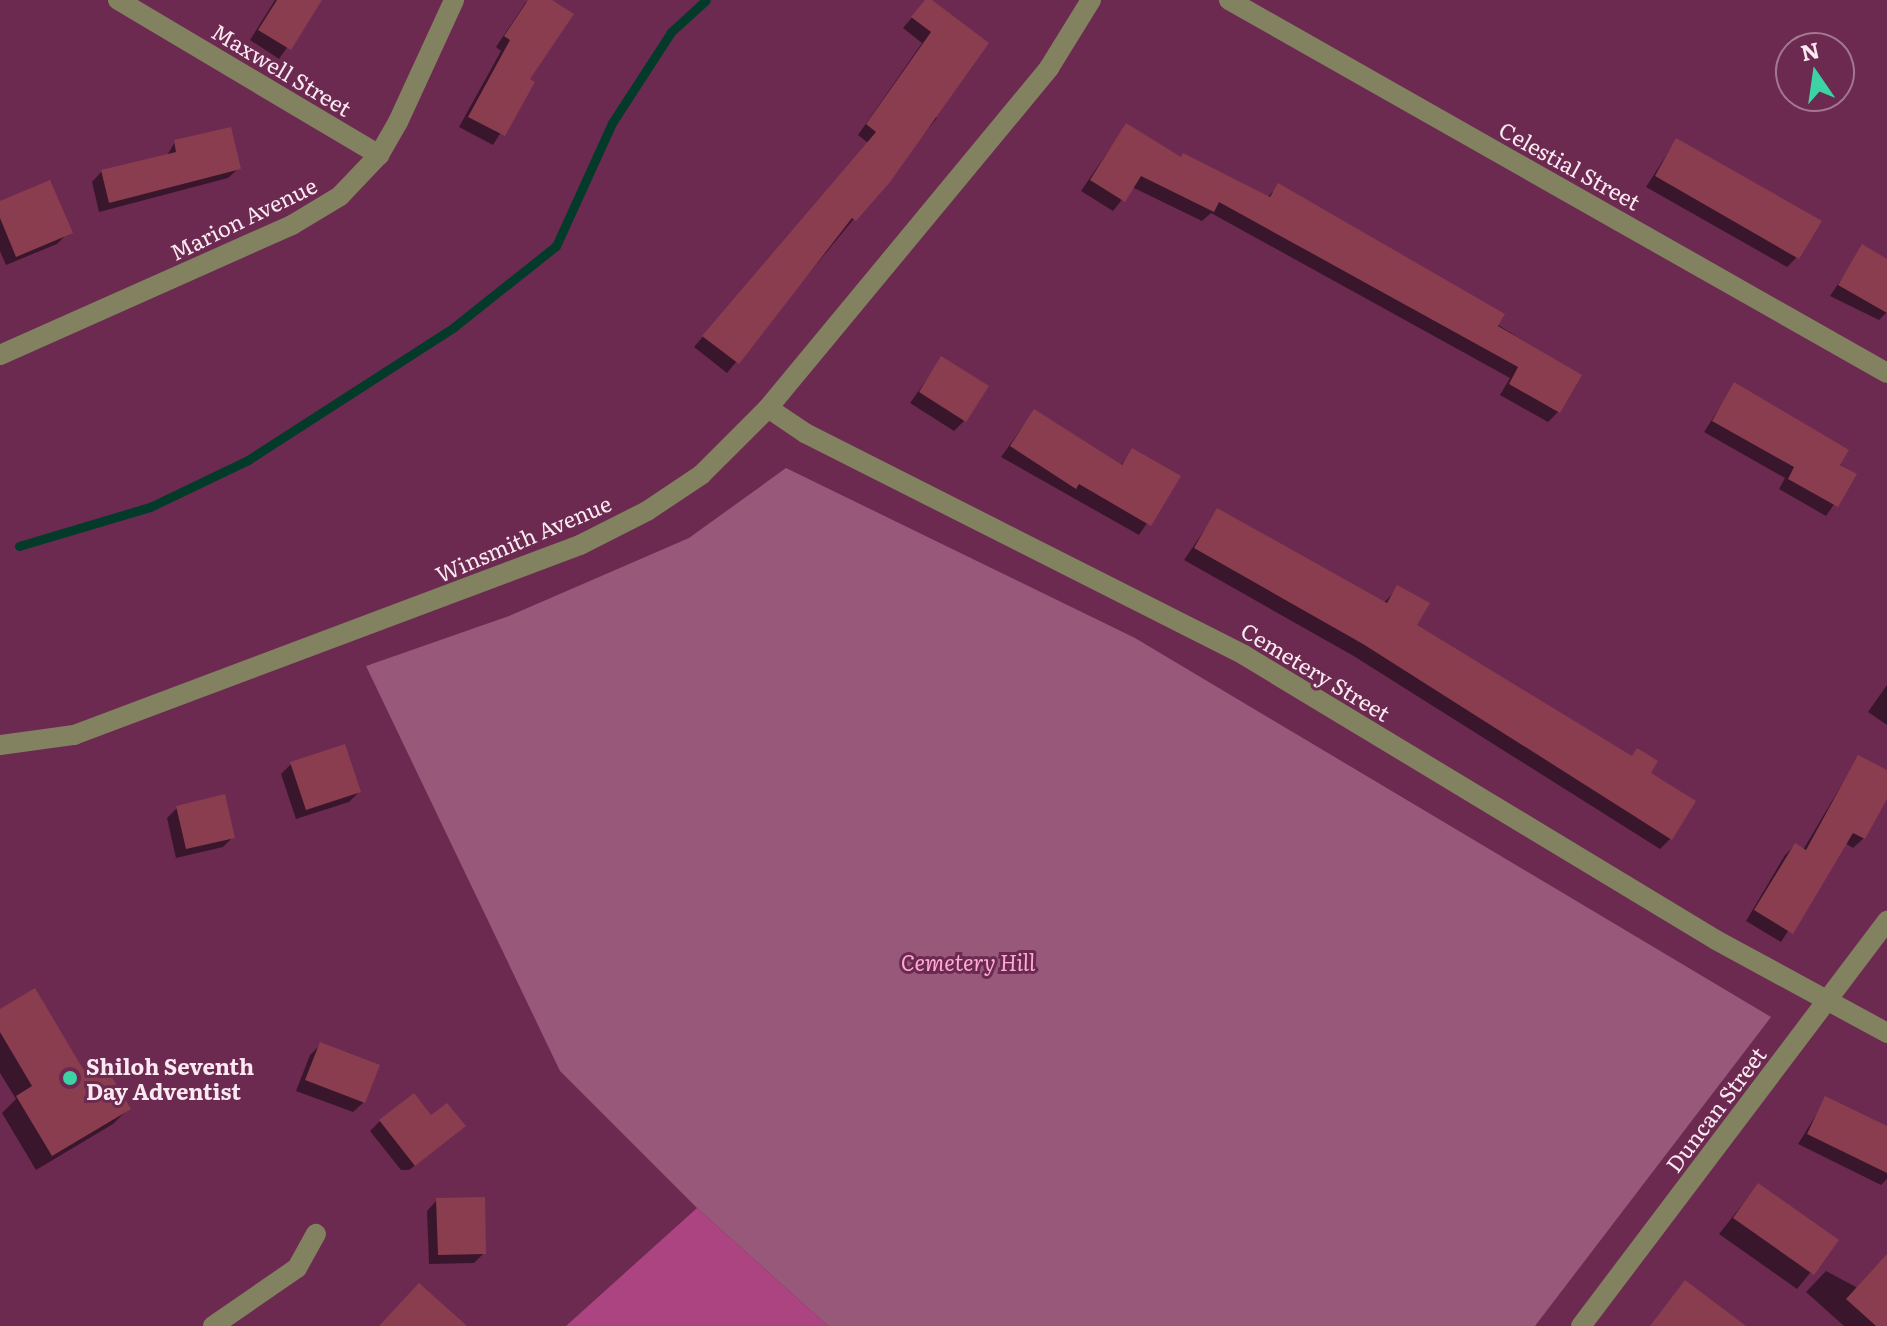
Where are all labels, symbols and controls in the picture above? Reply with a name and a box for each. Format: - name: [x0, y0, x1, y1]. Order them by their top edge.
- street label: Maxwell Street: [208, 17, 356, 121]
- north arrow: [1775, 32, 1855, 112]
- text: N: [1797, 32, 1823, 68]
- street label: Celestial Street: [1495, 115, 1645, 215]
- street label: Marion Avenue: [165, 171, 321, 265]
- street label: Winsmith Avenue: [431, 489, 615, 587]
- street label: Cemetery Street: [1237, 616, 1395, 726]
- park label: Cemetery Hill: [901, 949, 1035, 975]
- street label: Duncan Street: [1659, 1041, 1771, 1177]
- place label: Shiloh Seventh Day Adventist: [86, 1052, 254, 1104]
- marker: Shiloh Seventh Day Adventist: [61, 1069, 79, 1087]

